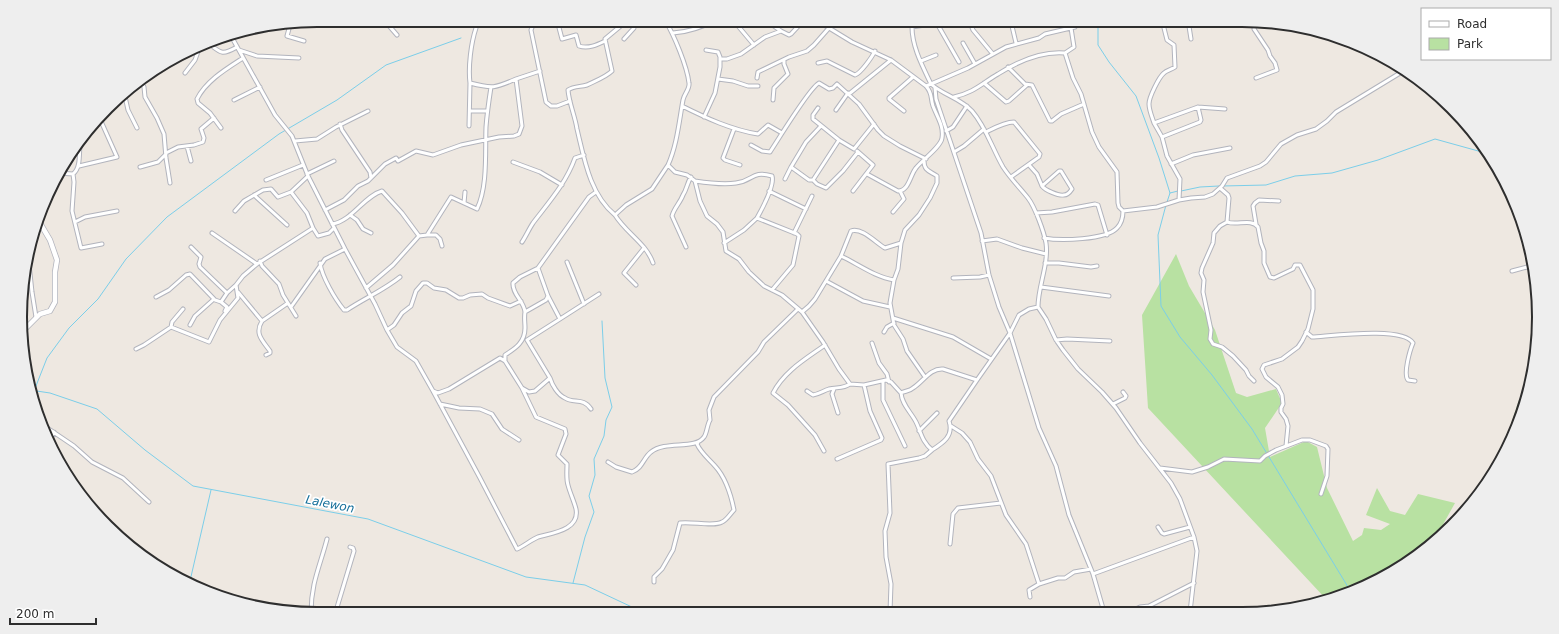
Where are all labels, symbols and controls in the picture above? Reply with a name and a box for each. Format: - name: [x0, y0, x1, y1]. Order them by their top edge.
- legend: [1421, 8, 1551, 60]
- text: Road: [1457, 17, 1487, 31]
- text: Park: [1457, 37, 1483, 51]
- water label: Lalewon: [304, 492, 356, 516]
- scale bar: [10, 600, 96, 626]
- text: 200 m: [16, 607, 54, 621]

